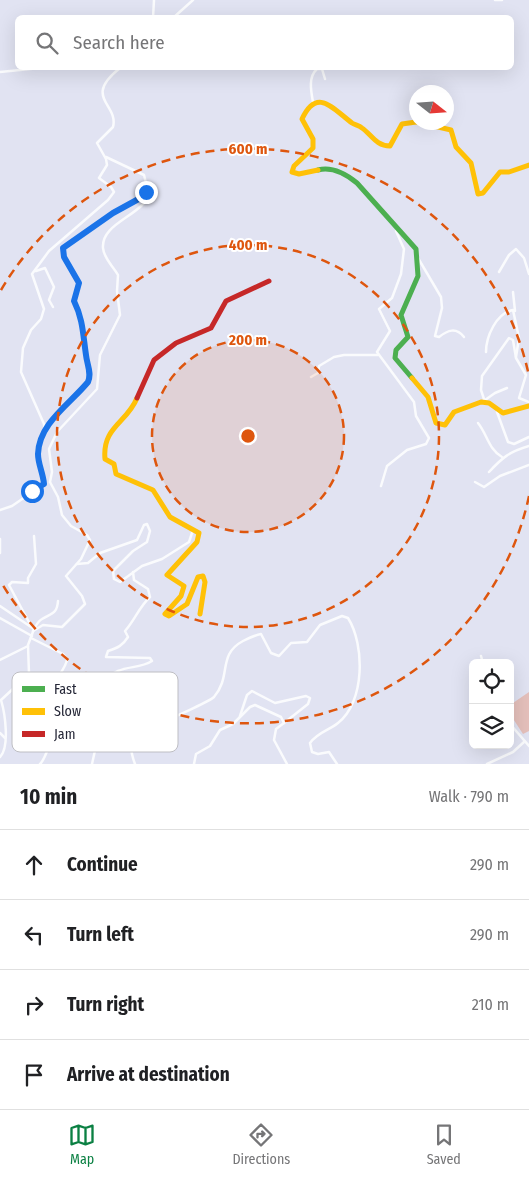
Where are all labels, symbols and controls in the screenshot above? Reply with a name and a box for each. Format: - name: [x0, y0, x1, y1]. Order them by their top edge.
- search box: [15, 15, 514, 70]
- icon: search: [33, 29, 61, 57]
- text: Search here: [73, 31, 165, 54]
- north arrow: [409, 85, 454, 130]
- text: 600 m: [229, 140, 267, 158]
- route end: [135, 181, 158, 204]
- text: 400 m: [229, 236, 267, 254]
- text: 200 m: [228, 331, 267, 349]
- centre of rings: [239, 427, 257, 445]
- route start: [21, 480, 44, 503]
- map controls: [469, 659, 514, 749]
- button: locate: [469, 659, 514, 704]
- legend: [12, 672, 178, 752]
- text: Fast: [54, 681, 77, 698]
- text: Slow: [54, 703, 81, 720]
- button: layers: [469, 704, 514, 749]
- text: Jam: [54, 726, 75, 743]
- text: 10 min: [20, 784, 77, 810]
- text: Walk · 790 m: [429, 787, 509, 806]
- icon: ahead: [20, 851, 48, 879]
- text: Continue: [67, 853, 138, 876]
- text: 290 m: [470, 855, 509, 874]
- icon: left: [20, 921, 48, 949]
- text: Turn left: [67, 923, 134, 946]
- text: 290 m: [470, 925, 509, 944]
- icon: right: [20, 991, 48, 1019]
- text: Turn right: [67, 993, 144, 1016]
- text: 210 m: [472, 995, 509, 1014]
- icon: arrive: [20, 1061, 48, 1089]
- text: Arrive at destination: [67, 1063, 230, 1086]
- tab: Map: [68, 1121, 96, 1168]
- tab: Directions: [232, 1121, 290, 1168]
- tab: Saved: [427, 1121, 461, 1168]

